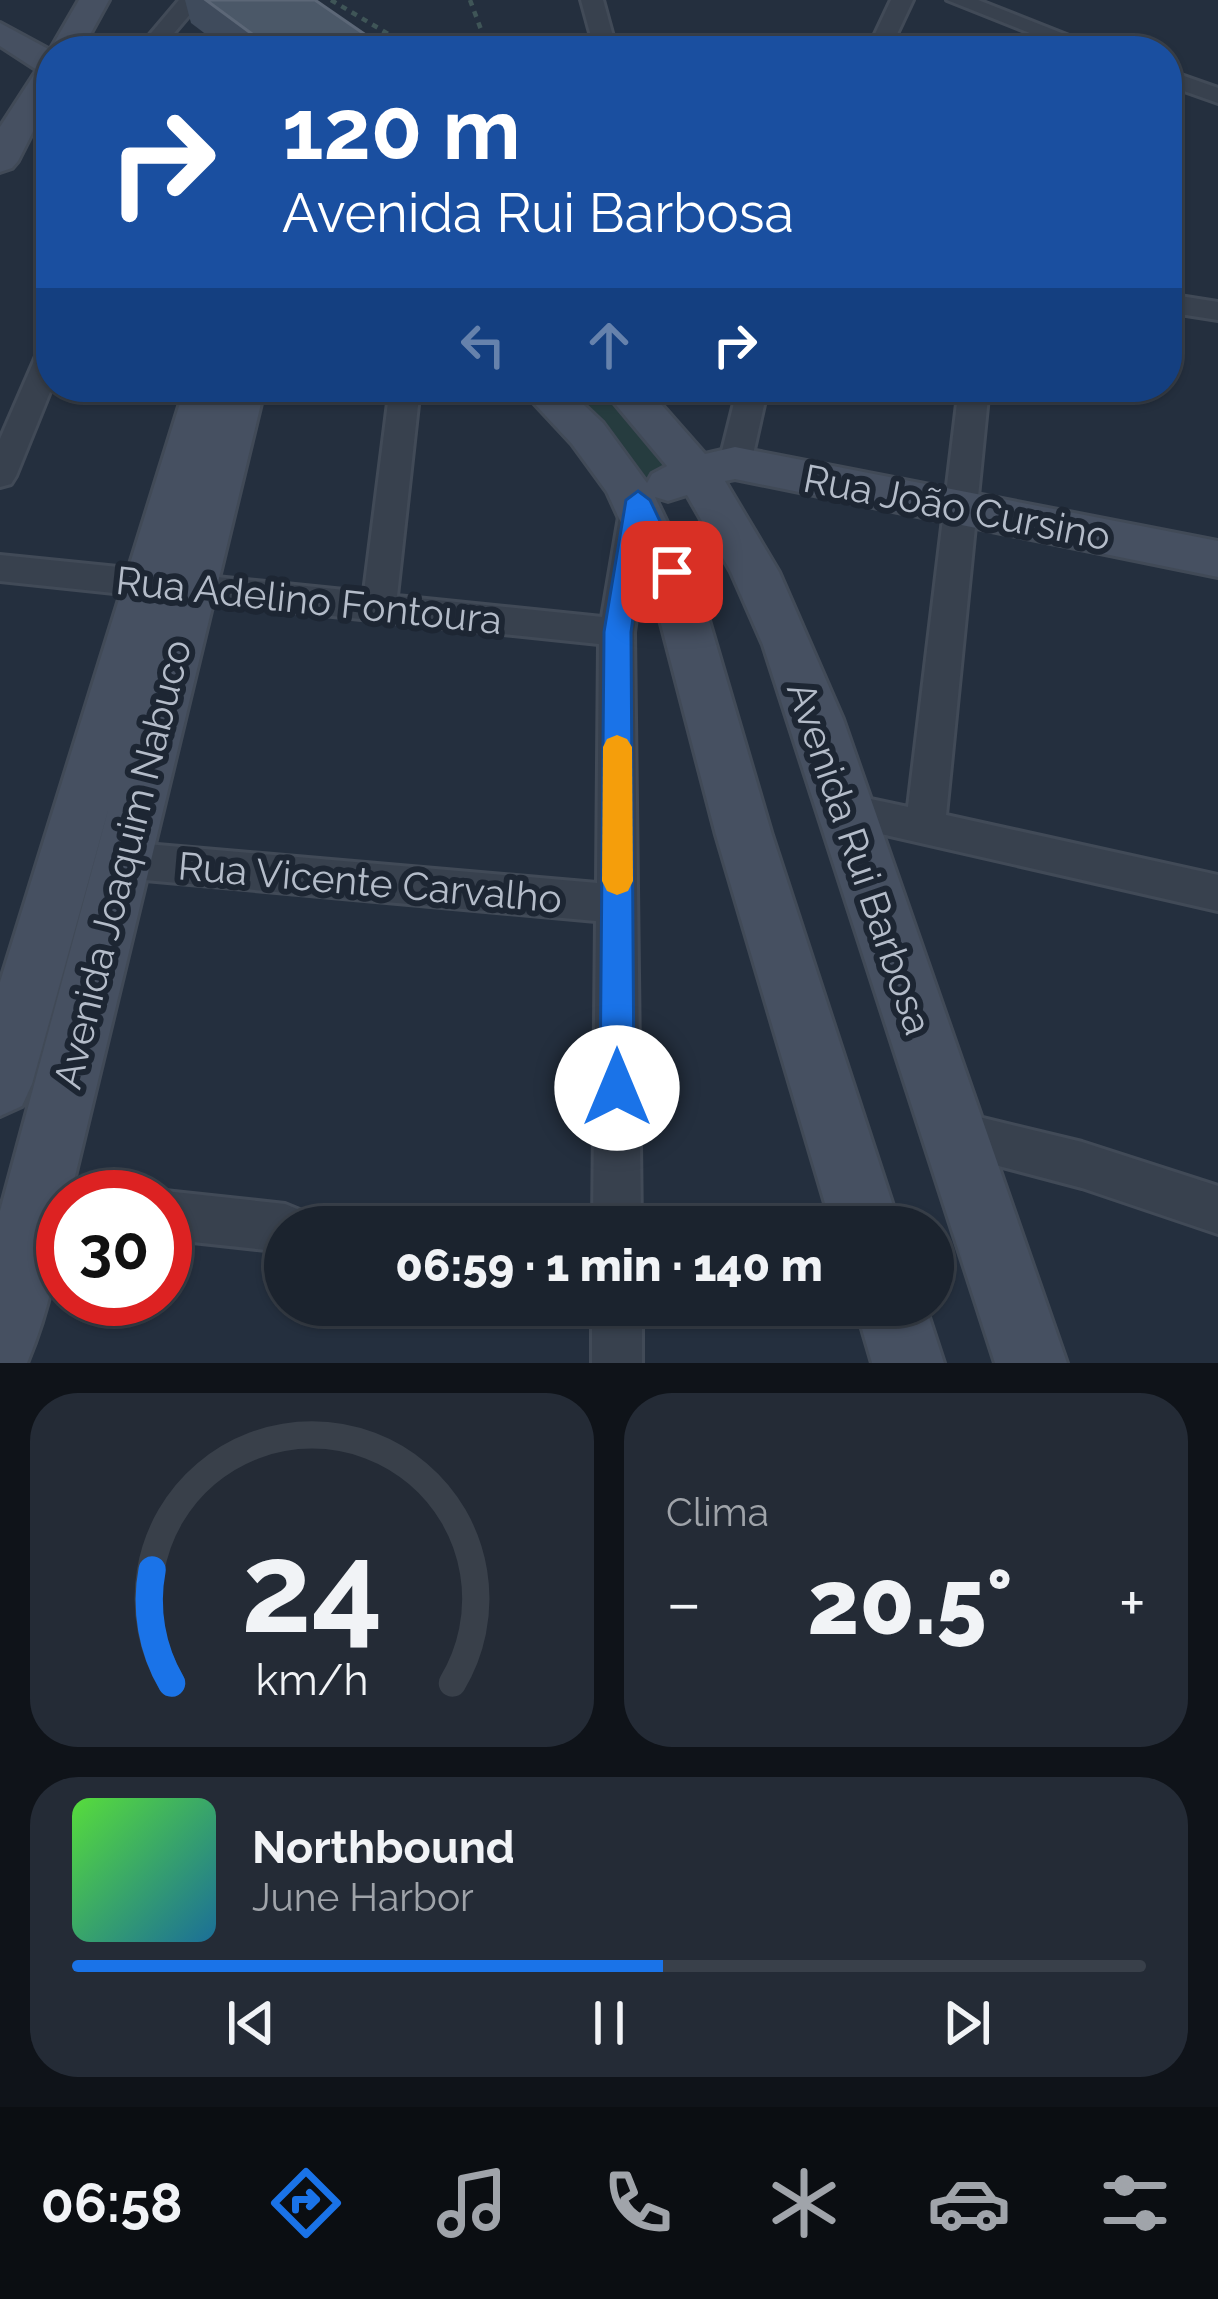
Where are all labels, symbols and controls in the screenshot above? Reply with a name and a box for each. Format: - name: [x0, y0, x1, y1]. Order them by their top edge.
- text: 120 m: [282, 80, 521, 179]
- icon: right: [84, 84, 240, 240]
- text: Avenida Rui Barbosa: [282, 181, 794, 245]
- icon: left: [450, 312, 516, 378]
- icon: ahead: [576, 312, 642, 378]
- icon: right: [702, 312, 768, 378]
- street label: Rua João Cursino: [800, 455, 1114, 559]
- pin: [621, 521, 723, 623]
- icon: arrive: [639, 539, 705, 605]
- street label: Rua Adelino Fontoura: [114, 557, 504, 643]
- street label: Avenida Joaquim Nabuco: [44, 635, 200, 1093]
- street label: Avenida Rui Barbosa: [778, 676, 942, 1040]
- street label: Rua Vicente Carvalho: [176, 842, 564, 922]
- position arrow: [554, 1025, 680, 1151]
- speed limit sign: 30: [36, 1170, 192, 1326]
- text: 06:59 · 1 min · 140 m: [395, 1239, 823, 1292]
- text: Clima: [666, 1489, 769, 1535]
- text: 24: [241, 1515, 383, 1661]
- text: 20.5°: [807, 1549, 1013, 1655]
- text: −: [666, 1564, 702, 1641]
- text: +: [1119, 1564, 1146, 1641]
- text: km/h: [255, 1655, 369, 1705]
- text: Northbound: [252, 1821, 515, 1874]
- text: June Harbor: [252, 1874, 474, 1920]
- icon: previous: [218, 1990, 284, 2056]
- icon: pause: [576, 1990, 642, 2056]
- icon: next: [934, 1990, 1000, 2056]
- icon: directions: [264, 2161, 348, 2245]
- icon: music: [430, 2161, 514, 2245]
- icon: phone: [596, 2161, 680, 2245]
- icon: climate: [762, 2161, 846, 2245]
- icon: car: [927, 2161, 1011, 2245]
- icon: filters: [1093, 2161, 1177, 2245]
- text: 06:58: [41, 2171, 183, 2235]

